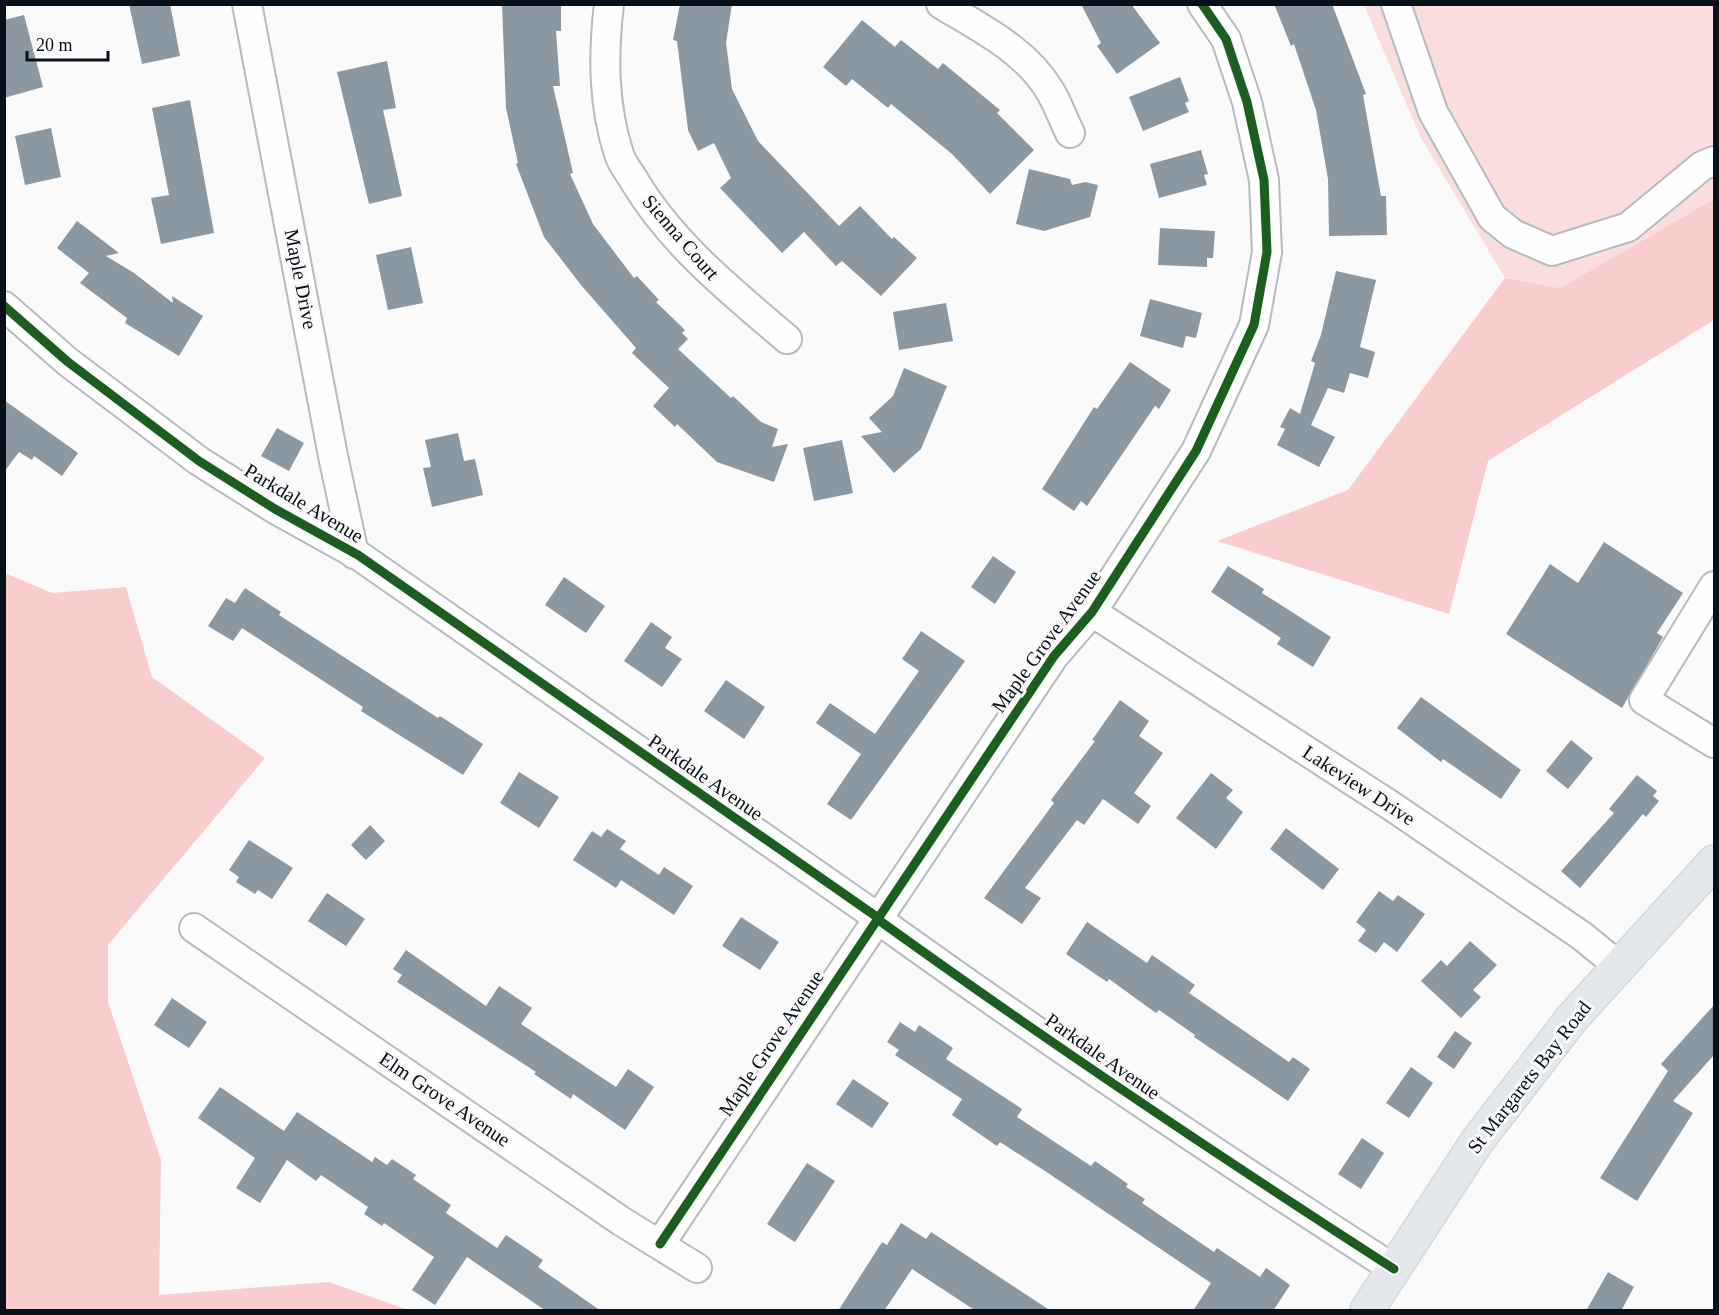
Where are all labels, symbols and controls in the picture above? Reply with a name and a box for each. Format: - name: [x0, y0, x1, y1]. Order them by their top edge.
- scale bar: [27, 24, 108, 62]
- text: 20 m: [36, 35, 73, 55]
- street label: Sienna Court: [638, 190, 724, 284]
- street label: Maple Drive: [280, 227, 322, 331]
- street label: Parkdale Avenue: [241, 459, 367, 547]
- street label: Maple Grove Avenue: [987, 565, 1106, 717]
- street label: Parkdale Avenue: [645, 729, 768, 825]
- street label: Lakeview Drive: [1299, 741, 1419, 830]
- street label: Maple Grove Avenue: [714, 966, 829, 1120]
- street label: St Margarets Bay Road: [1463, 997, 1596, 1158]
- street label: Parkdale Avenue: [1042, 1008, 1165, 1104]
- street label: Elm Grove Avenue: [375, 1047, 515, 1151]

